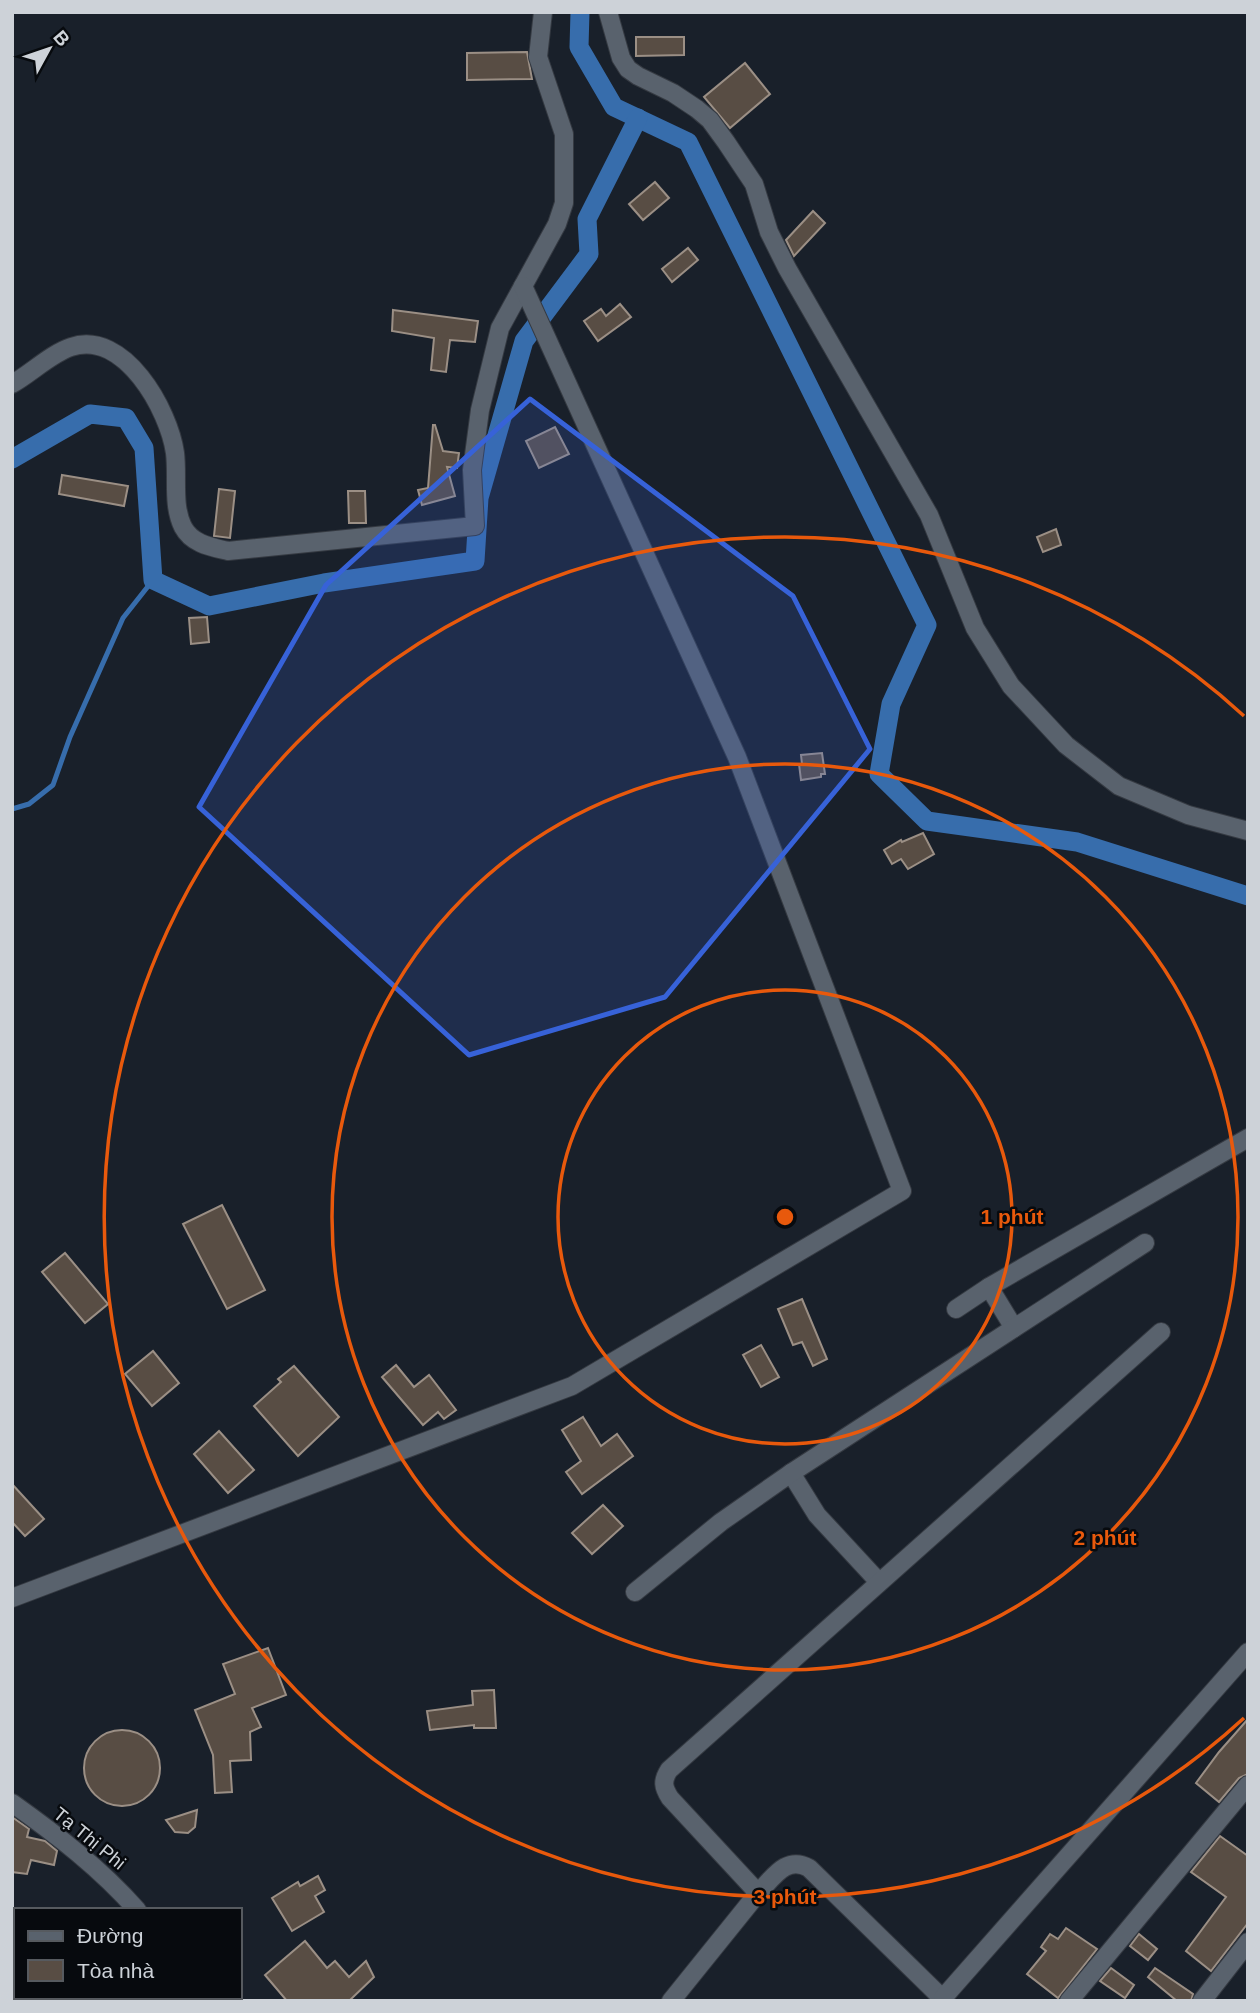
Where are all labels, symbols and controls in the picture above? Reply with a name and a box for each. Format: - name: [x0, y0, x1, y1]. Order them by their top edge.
- north arrow: [14, 14, 84, 84]
- text: B: [49, 26, 74, 50]
- centre of rings: [773, 1205, 797, 1229]
- text: 1 phút: [981, 1205, 1044, 1228]
- text: 2 phút: [1074, 1526, 1137, 1549]
- street label: Tạ Thị Phi: [50, 1803, 130, 1874]
- text: 3 phút: [754, 1885, 817, 1908]
- legend: [14, 1908, 242, 1999]
- text: Đường: [77, 1924, 143, 1947]
- text: Tòa nhà: [77, 1959, 154, 1982]

